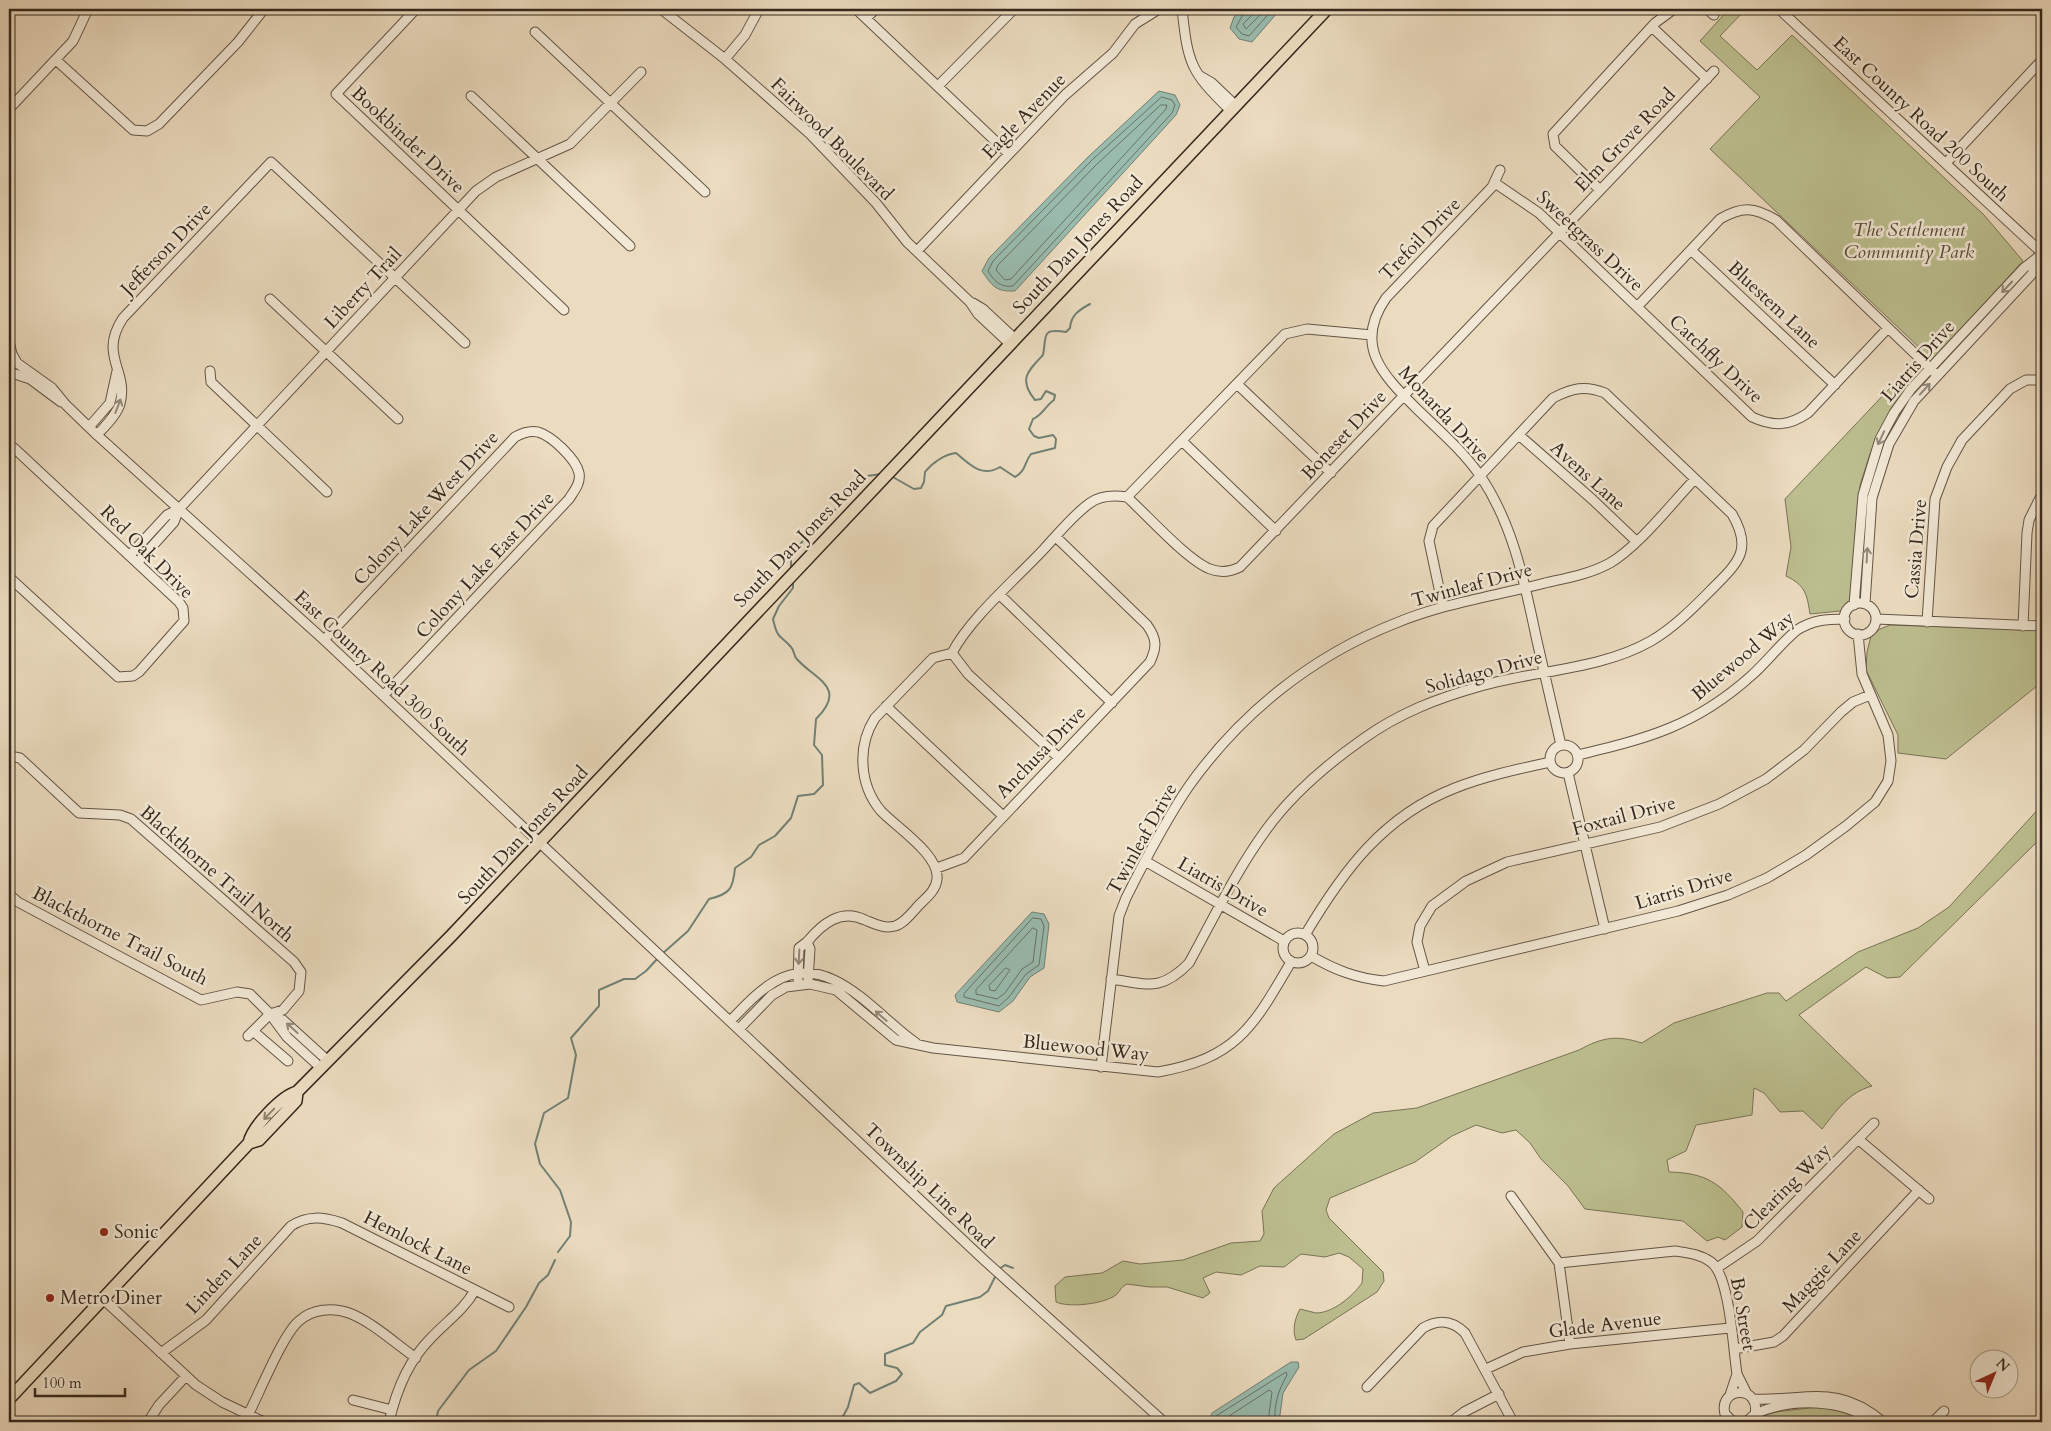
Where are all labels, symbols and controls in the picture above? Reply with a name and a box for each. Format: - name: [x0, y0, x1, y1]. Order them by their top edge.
- street label: East County Road 200 South: [1827, 30, 2015, 208]
- street label: Eagle Avenue: [976, 67, 1072, 165]
- street label: Fairwood Boulevard: [765, 72, 899, 206]
- street label: Bookbinder Drive: [345, 80, 471, 200]
- street label: Elm Grove Road: [1569, 82, 1681, 198]
- street label: South Dan Jones Road: [1007, 170, 1149, 320]
- street label: Sweetgrass Drive: [1531, 185, 1649, 297]
- street label: Trefoil Drive: [1374, 192, 1466, 286]
- street label: Jefferson Drive: [113, 197, 217, 304]
- park label: The Settlement Community Park: [1844, 217, 1975, 265]
- street label: Liberty Trail: [318, 241, 408, 335]
- street label: Bluestem Lane: [1722, 255, 1826, 355]
- one-way arrow: [2001, 280, 2013, 293]
- street label: Catchfly Drive: [1663, 309, 1769, 409]
- street label: Liatris Drive: [1875, 314, 1961, 408]
- street label: Monarda Drive: [1392, 360, 1496, 468]
- one-way arrow: [1919, 383, 1931, 396]
- street label: Boneset Drive: [1295, 384, 1393, 486]
- one-way arrow: [113, 399, 123, 414]
- street label: Colony Lake West Drive: [347, 425, 505, 591]
- one-way arrow: [1876, 430, 1886, 445]
- street label: Avens Lane: [1545, 435, 1631, 517]
- street label: South Dan Jones Road: [728, 465, 872, 613]
- street label: Colony Lake East Drive: [410, 486, 560, 644]
- street label: Cassia Drive: [1899, 498, 1933, 600]
- street label: Red Oak Drive: [94, 499, 200, 605]
- one-way arrow: [1863, 548, 1872, 564]
- street label: Twinleaf Drive: [1409, 556, 1535, 614]
- street label: East County Road 300 South: [288, 584, 476, 762]
- street label: Bluewood Way: [1686, 605, 1800, 707]
- street label: Solidago Drive: [1423, 644, 1545, 700]
- street label: Anchusa Drive: [990, 700, 1092, 804]
- street label: South Dan Jones Road: [452, 760, 594, 910]
- street label: Twinleaf Drive: [1101, 779, 1183, 899]
- street label: Foxtail Drive: [1569, 790, 1679, 842]
- street label: Blackthorne Trail North: [134, 800, 300, 949]
- street label: Liatris Drive: [1173, 851, 1273, 923]
- street label: Liatris Drive: [1632, 862, 1736, 916]
- street label: Blackthorne Trail South: [28, 880, 213, 992]
- one-way arrow: [794, 949, 803, 965]
- one-way arrow: [875, 1010, 888, 1022]
- one-way arrow: [286, 1022, 299, 1034]
- street label: Bluewood Way: [1021, 1028, 1151, 1068]
- one-way arrow: [263, 1107, 275, 1120]
- street label: Township Line Road: [859, 1117, 999, 1255]
- street label: Clearing Way: [1737, 1137, 1837, 1237]
- street label: Hemlock Lane: [359, 1204, 477, 1282]
- place label: Sonic: [114, 1219, 159, 1245]
- street label: Maggie Lane: [1776, 1224, 1868, 1318]
- marker: Sonic: [98, 1226, 110, 1238]
- street label: Linden Lane: [180, 1228, 268, 1320]
- street label: Bo Street: [1724, 1275, 1762, 1353]
- place label: Metro Diner: [60, 1285, 162, 1311]
- marker: Metro Diner: [44, 1292, 56, 1304]
- street label: Glade Avenue: [1547, 1305, 1663, 1345]
- north arrow: [1968, 1348, 2018, 1398]
- text: N: [1992, 1354, 2014, 1376]
- scale bar: [35, 1366, 125, 1398]
- text: 100 m: [42, 1373, 82, 1393]

